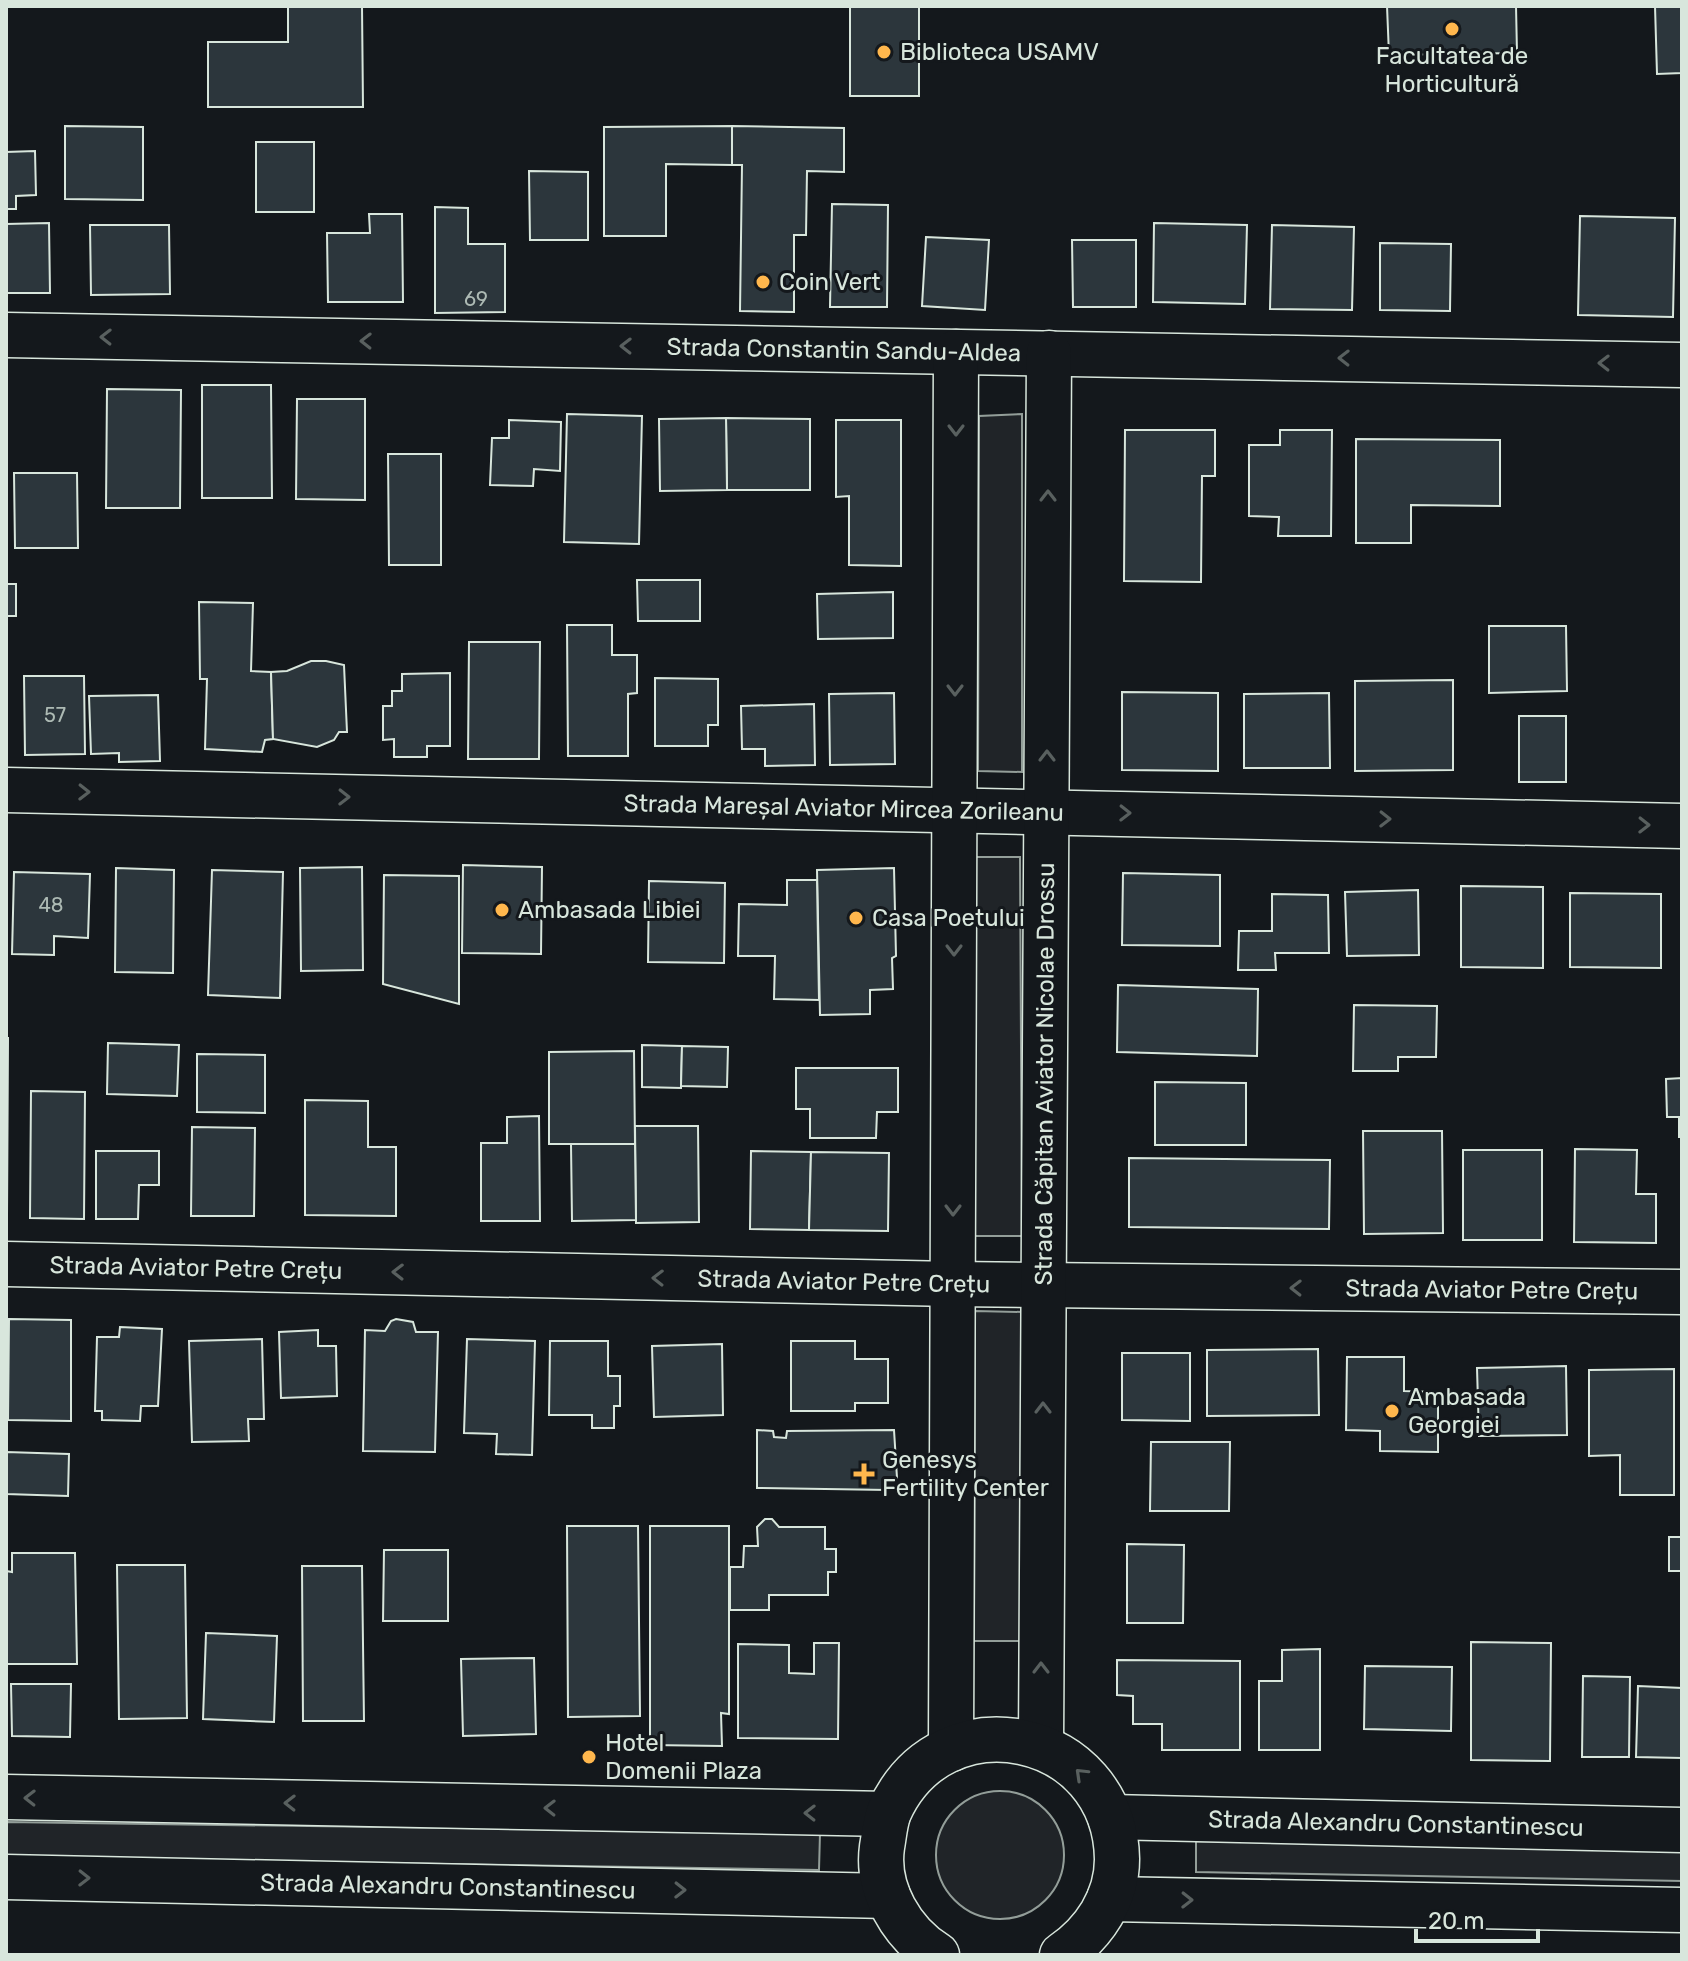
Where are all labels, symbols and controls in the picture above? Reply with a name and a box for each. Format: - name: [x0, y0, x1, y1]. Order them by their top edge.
- marker: Facultatea de Horticultură: [1443, 20, 1461, 38]
- place label: Biblioteca USAMV: [900, 38, 1099, 66]
- place label: Facultatea de Horticultură: [1376, 42, 1528, 98]
- marker: Biblioteca USAMV: [875, 43, 893, 61]
- place label: Coin Vert: [779, 268, 881, 296]
- marker: Coin Vert: [754, 273, 772, 291]
- house number: 69: [464, 287, 488, 311]
- one-way arrow: [99, 328, 112, 345]
- one-way arrow: [359, 333, 372, 350]
- street label: Strada Constantin Sandu-Aldea: [666, 333, 1021, 367]
- one-way arrow: [619, 337, 632, 355]
- one-way arrow: [1337, 349, 1350, 367]
- one-way arrow: [1597, 354, 1610, 372]
- one-way arrow: [947, 424, 965, 437]
- one-way arrow: [1040, 489, 1057, 502]
- one-way arrow: [946, 684, 964, 697]
- house number: 57: [44, 703, 66, 727]
- one-way arrow: [1038, 749, 1056, 762]
- one-way arrow: [78, 783, 91, 801]
- one-way arrow: [338, 789, 351, 806]
- street label: Strada Mareșal Aviator Mircea Zorileanu: [623, 789, 1064, 827]
- one-way arrow: [1119, 805, 1132, 822]
- one-way arrow: [1379, 811, 1392, 828]
- one-way arrow: [1639, 817, 1651, 834]
- street label: Strada Căpitan Aviator Nicolae Drossu: [1030, 862, 1060, 1286]
- house number: 48: [38, 893, 64, 917]
- place label: Ambasada Libiei: [518, 896, 701, 924]
- marker: Ambasada Libiei: [493, 901, 511, 919]
- place label: Casa Poetului: [872, 904, 1025, 932]
- marker: Casa Poetului: [847, 909, 865, 927]
- one-way arrow: [945, 944, 963, 957]
- one-way arrow: [944, 1204, 962, 1217]
- street label: Strada Aviator Petre Crețu: [49, 1251, 343, 1285]
- one-way arrow: [391, 1264, 404, 1281]
- street label: Strada Aviator Petre Crețu: [697, 1265, 990, 1298]
- one-way arrow: [651, 1269, 664, 1286]
- street label: Strada Aviator Petre Crețu: [1345, 1274, 1638, 1306]
- one-way arrow: [1289, 1279, 1302, 1296]
- place label: Ambasada Georgiei: [1408, 1383, 1526, 1439]
- one-way arrow: [1034, 1401, 1052, 1414]
- marker: Ambasada Georgiei: [1383, 1402, 1401, 1420]
- place label: Genesys Fertility Center: [882, 1446, 1049, 1502]
- marker: Genesys Fertility Center: [853, 1463, 875, 1485]
- one-way arrow: [1032, 1661, 1050, 1674]
- place label: Hotel Domenii Plaza: [605, 1729, 762, 1785]
- marker: Hotel Domenii Plaza: [580, 1748, 598, 1766]
- one-way arrow: [1076, 1768, 1090, 1783]
- one-way arrow: [23, 1789, 36, 1806]
- one-way arrow: [283, 1794, 296, 1812]
- one-way arrow: [543, 1799, 556, 1817]
- one-way arrow: [803, 1804, 816, 1822]
- street label: Strada Alexandru Constantinescu: [1208, 1805, 1584, 1842]
- street label: Strada Alexandru Constantinescu: [260, 1868, 636, 1905]
- one-way arrow: [78, 1870, 91, 1887]
- one-way arrow: [674, 1882, 687, 1899]
- one-way arrow: [1181, 1892, 1194, 1909]
- scale bar: [1416, 1893, 1538, 1943]
- text: 20 m: [1428, 1907, 1485, 1935]

